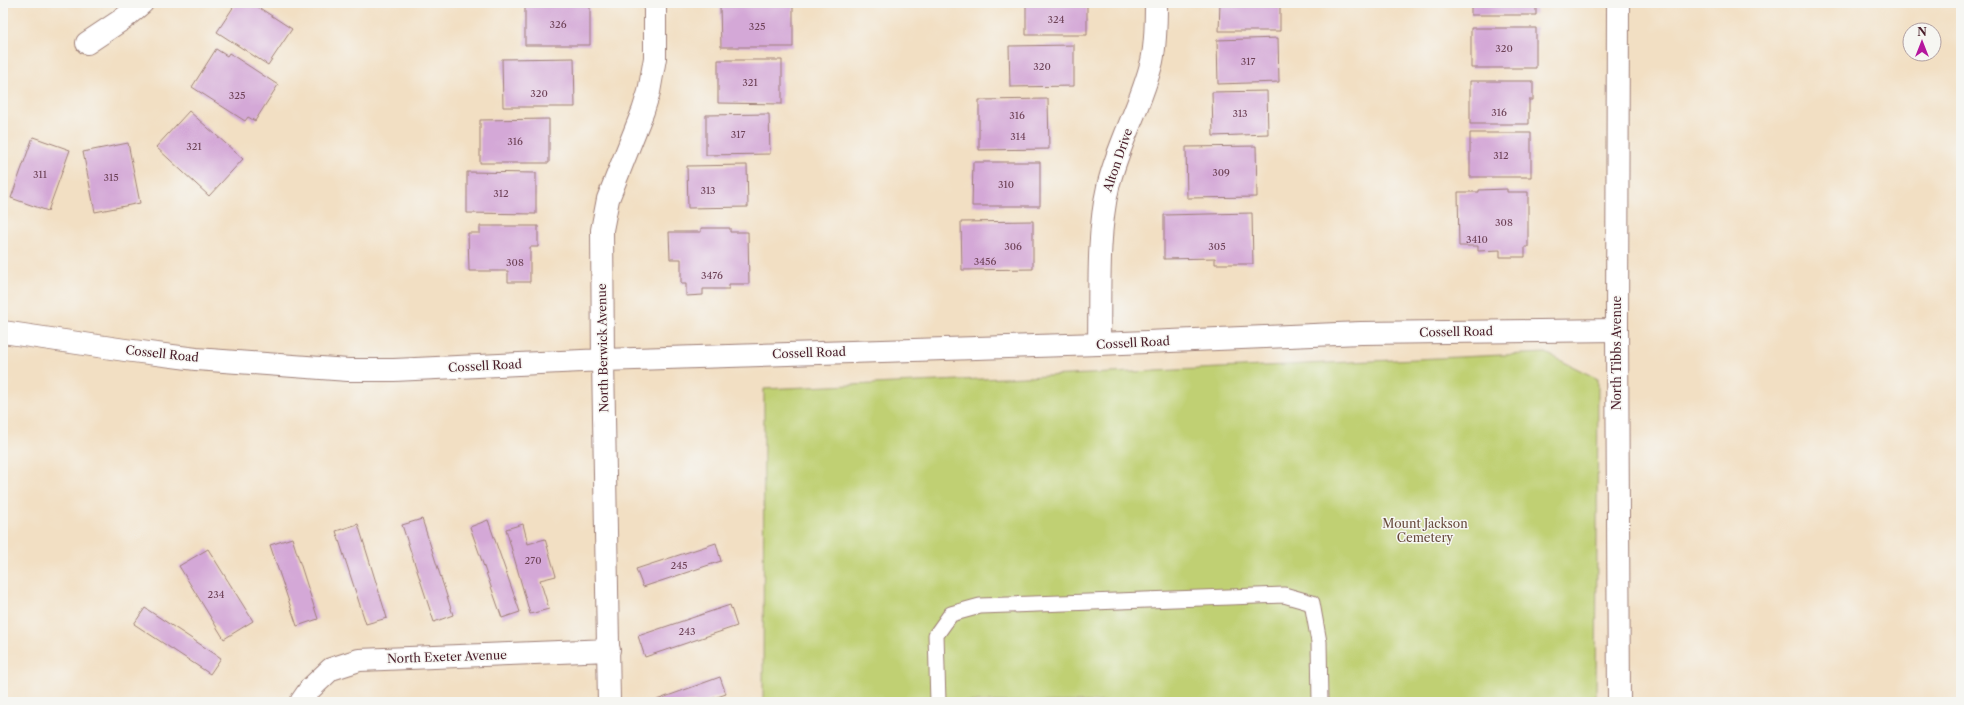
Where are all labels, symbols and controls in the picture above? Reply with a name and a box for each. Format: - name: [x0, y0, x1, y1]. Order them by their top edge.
- house number: 324: [1047, 13, 1065, 26]
- house number: 326: [549, 18, 567, 31]
- house number: 325: [749, 20, 765, 33]
- north arrow: [1902, 22, 1942, 62]
- text: N: [1917, 25, 1927, 39]
- house number: 320: [1495, 42, 1513, 55]
- house number: 317: [1241, 55, 1255, 68]
- house number: 320: [1033, 60, 1051, 73]
- house number: 321: [742, 76, 759, 89]
- house number: 320: [530, 87, 548, 100]
- house number: 325: [229, 89, 245, 102]
- house number: 316: [1491, 106, 1507, 119]
- house number: 313: [1232, 107, 1248, 120]
- house number: 316: [1009, 109, 1025, 122]
- street label: Alton Drive: [1099, 126, 1135, 194]
- house number: 317: [731, 128, 745, 141]
- house number: 314: [1010, 130, 1026, 143]
- house number: 316: [507, 135, 523, 148]
- house number: 321: [186, 140, 203, 153]
- house number: 312: [1493, 149, 1509, 162]
- house number: 309: [1212, 166, 1230, 179]
- house number: 311: [33, 168, 48, 181]
- house number: 315: [103, 171, 119, 184]
- house number: 310: [998, 178, 1014, 191]
- house number: 313: [700, 184, 716, 197]
- house number: 312: [493, 187, 509, 200]
- house number: 308: [1495, 216, 1513, 229]
- house number: 3410: [1466, 233, 1488, 246]
- house number: 306: [1004, 240, 1022, 253]
- house number: 305: [1208, 240, 1226, 253]
- house number: 3456: [974, 255, 996, 268]
- house number: 308: [506, 256, 524, 269]
- house number: 3476: [701, 269, 723, 282]
- street label: North Berwick Avenue: [594, 283, 611, 413]
- street label: North Tibbs Avenue: [1609, 296, 1624, 410]
- street label: Cossell Road: [1419, 323, 1494, 340]
- street label: Cossell Road: [1096, 333, 1171, 352]
- street label: Cossell Road: [125, 342, 200, 365]
- street label: Cossell Road: [772, 344, 847, 361]
- street label: Cossell Road: [448, 356, 523, 375]
- park label: Mount Jackson Cemetery: [1382, 516, 1468, 545]
- house number: 270: [524, 554, 542, 567]
- house number: 245: [671, 559, 687, 572]
- house number: 234: [207, 588, 225, 601]
- house number: 243: [678, 625, 696, 638]
- street label: North Exeter Avenue: [387, 647, 507, 666]

